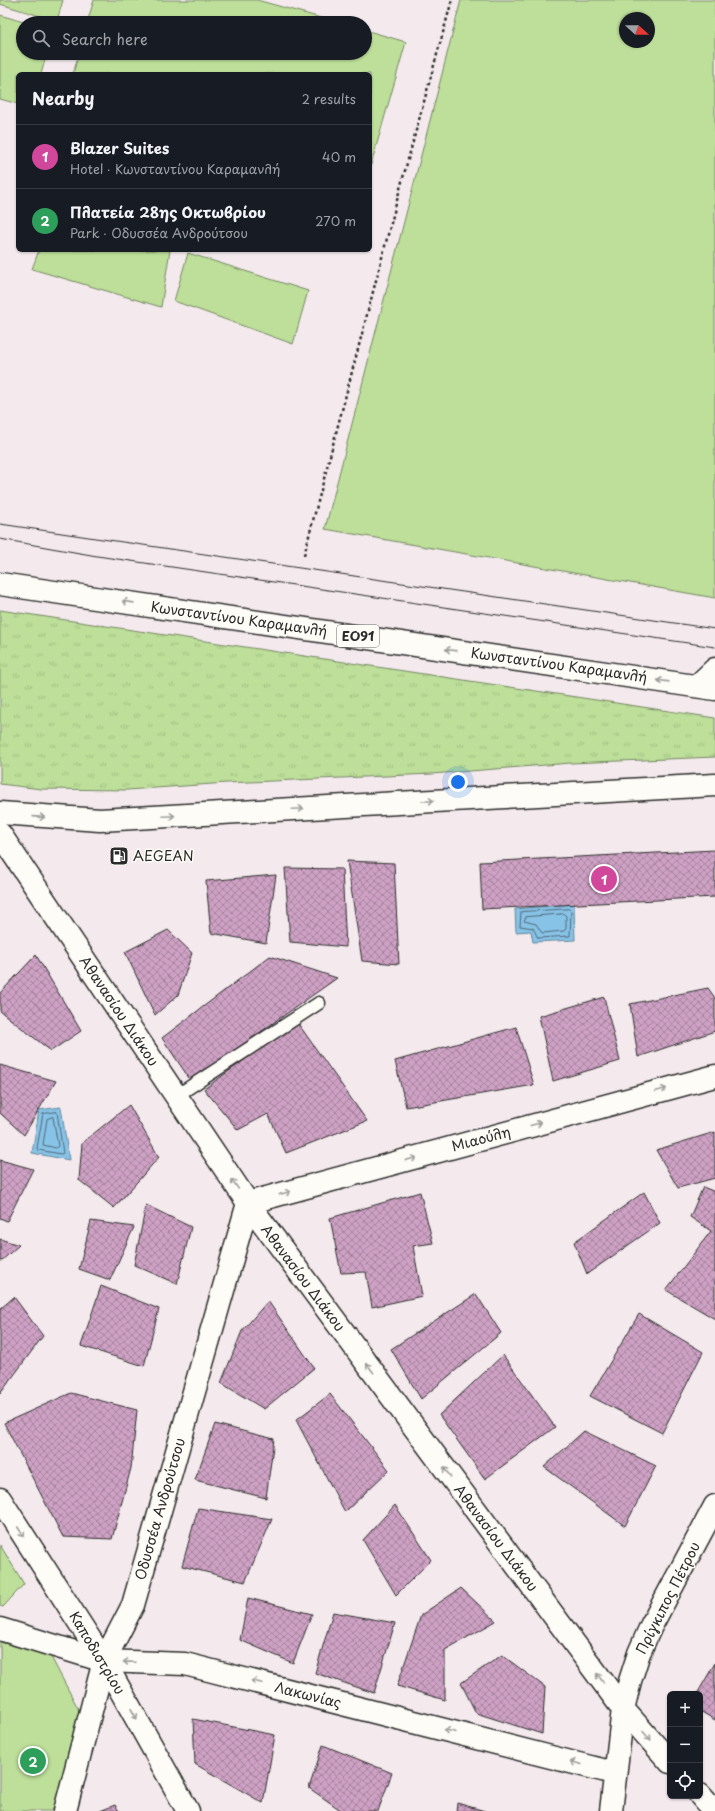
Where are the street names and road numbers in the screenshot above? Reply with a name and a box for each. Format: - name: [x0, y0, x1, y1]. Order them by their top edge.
- street label: Κωνσταντίνου Καραμανλή: [149, 596, 329, 641]
- road number: ΕΟ91: [337, 625, 379, 647]
- street label: Κωνσταντίνου Καραμανλή: [469, 642, 649, 687]
- street label: Αθανασίου Διάκου: [75, 951, 164, 1070]
- street label: Μιαούλη: [449, 1121, 513, 1156]
- street label: Αθανασίου Διάκου: [256, 1220, 351, 1335]
- street label: Οδυσσέα Ανδρούτσου: [129, 1435, 190, 1582]
- street label: Αθανασίου Διάκου: [449, 1480, 544, 1595]
- street label: Πρίγκιπος Πέτρου: [630, 1538, 705, 1658]
- street label: Καποδιστρίου: [64, 1607, 130, 1698]
- street label: Λακωνίας: [273, 1676, 344, 1713]

